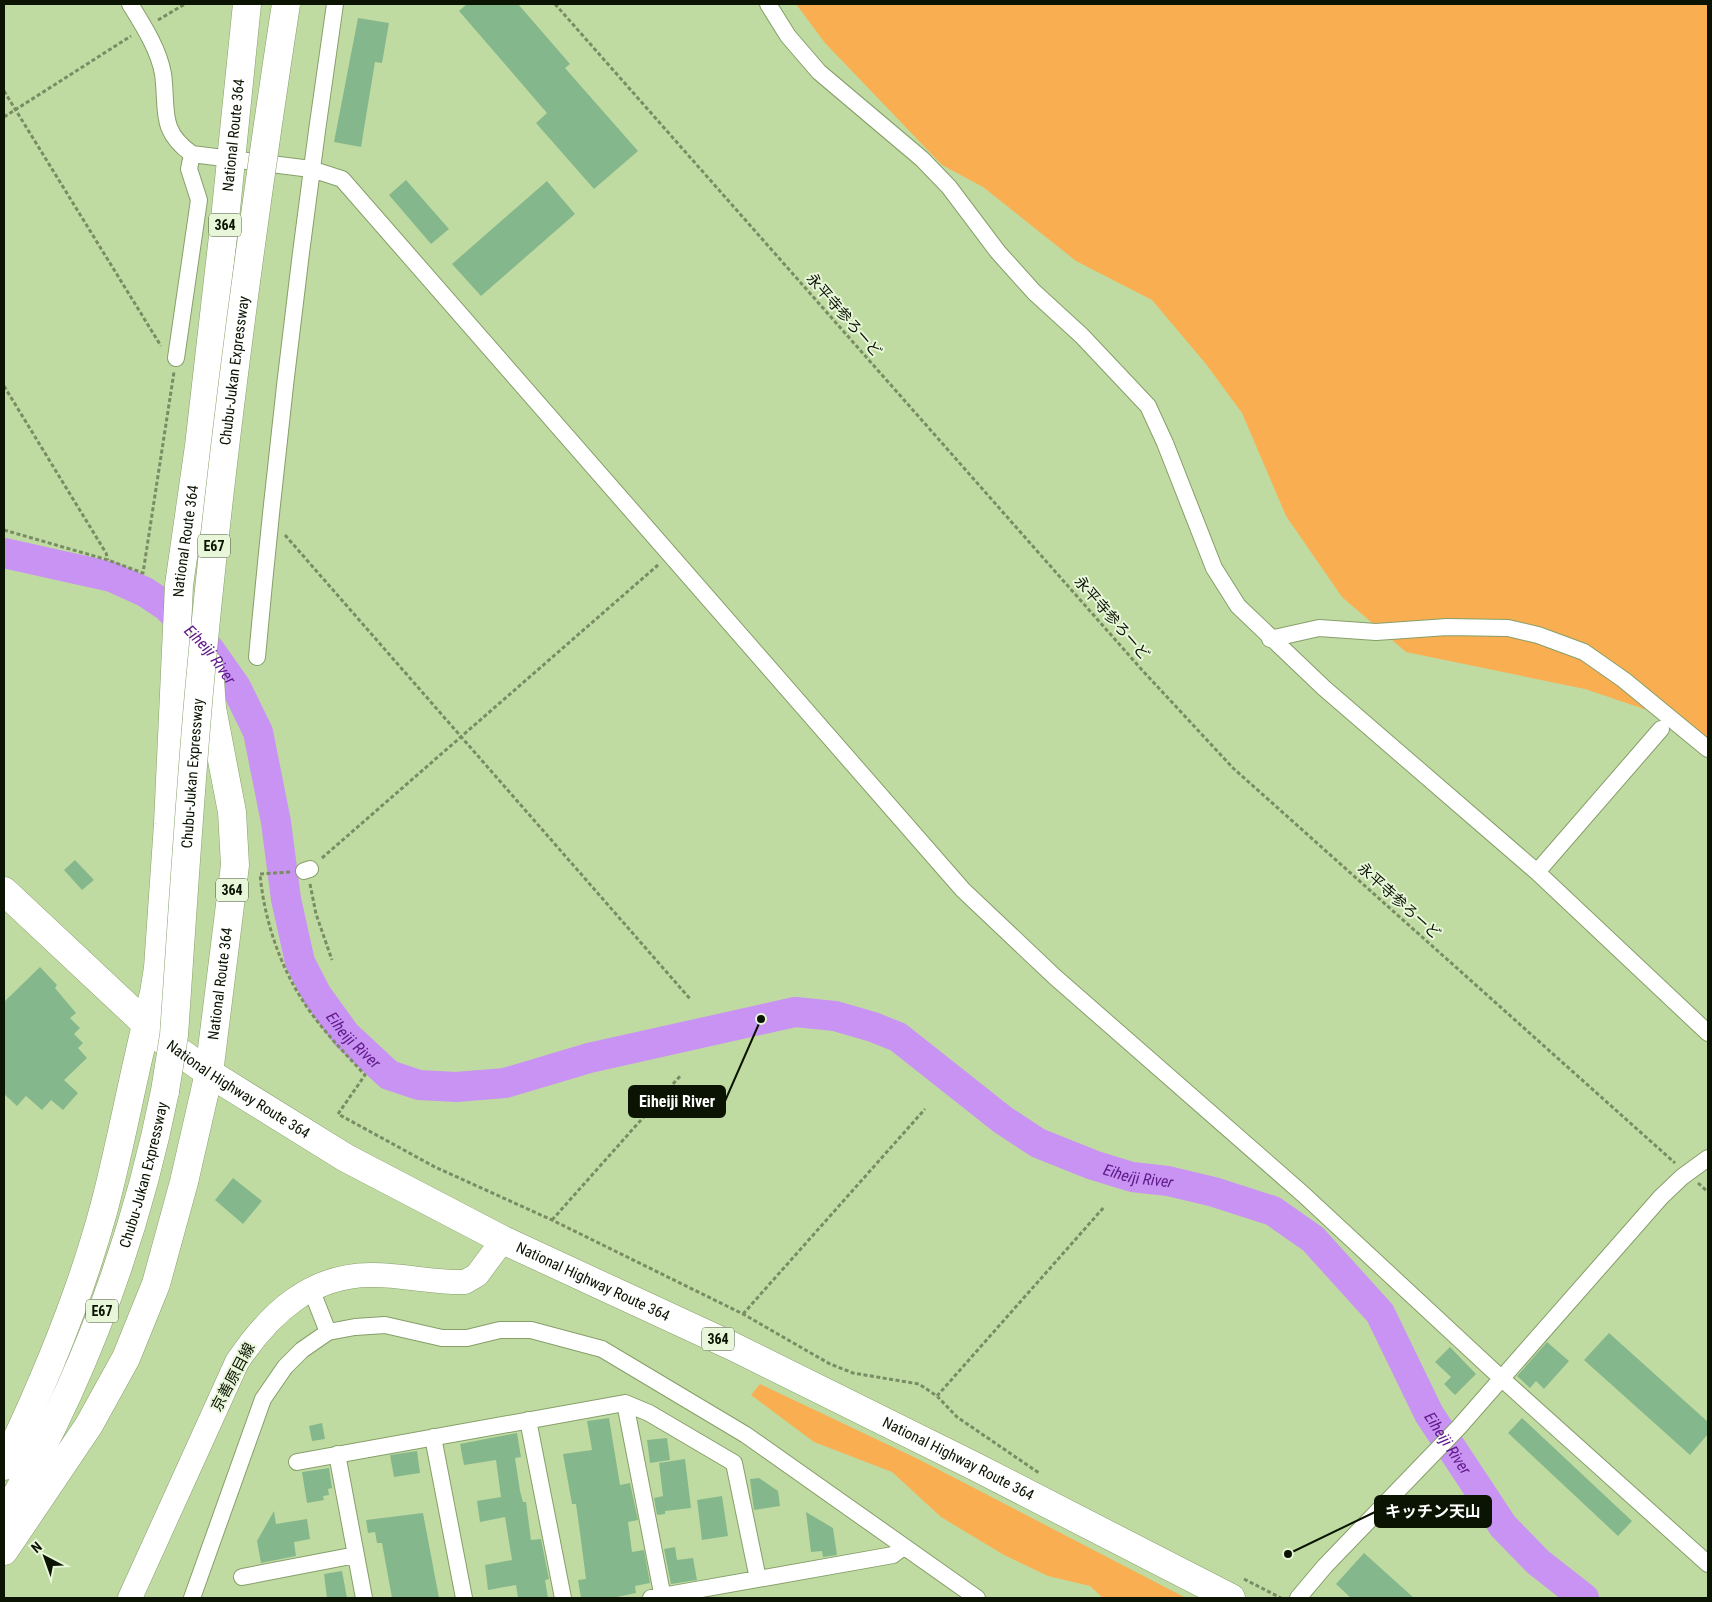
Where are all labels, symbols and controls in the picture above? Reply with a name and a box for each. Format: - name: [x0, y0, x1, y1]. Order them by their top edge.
- street label: National Route 364: [219, 78, 248, 192]
- road number: 364: [209, 214, 241, 236]
- street label: 永平寺参ろーど: [803, 269, 885, 361]
- street label: Chubu-Jukan Expressway: [216, 295, 253, 446]
- street label: National Route 364: [169, 484, 202, 598]
- road number: E67: [198, 534, 230, 558]
- street label: 永平寺参ろーど: [1071, 572, 1153, 664]
- water label: Eiheiji River: [181, 621, 241, 688]
- street label: Chubu-Jukan Expressway: [178, 698, 207, 849]
- street label: 永平寺参ろーど: [1354, 859, 1444, 943]
- road number: 364: [216, 878, 248, 902]
- street label: National Route 364: [204, 926, 236, 1041]
- water label: Eiheiji River: [323, 1008, 386, 1073]
- street label: National Highway Route 364: [163, 1036, 313, 1142]
- callout: Eiheiji River: [629, 1086, 725, 1117]
- text: Eiheiji River: [639, 1092, 715, 1111]
- street label: Chubu-Jukan Expressway: [116, 1100, 172, 1250]
- water label: Eiheiji River: [1101, 1159, 1177, 1192]
- street label: National Highway Route 364: [513, 1238, 673, 1325]
- road number: E67: [86, 1300, 118, 1322]
- road number: 364: [702, 1328, 734, 1350]
- street label: 京善原目線: [207, 1340, 259, 1414]
- water label: Eiheiji River: [1421, 1408, 1476, 1479]
- street label: National Highway Route 364: [880, 1413, 1037, 1504]
- callout: キッチン天山: [1375, 1496, 1491, 1527]
- text: キッチン天山: [1385, 1502, 1481, 1521]
- north arrow: [20, 1532, 70, 1582]
- text: N: [28, 1538, 45, 1556]

